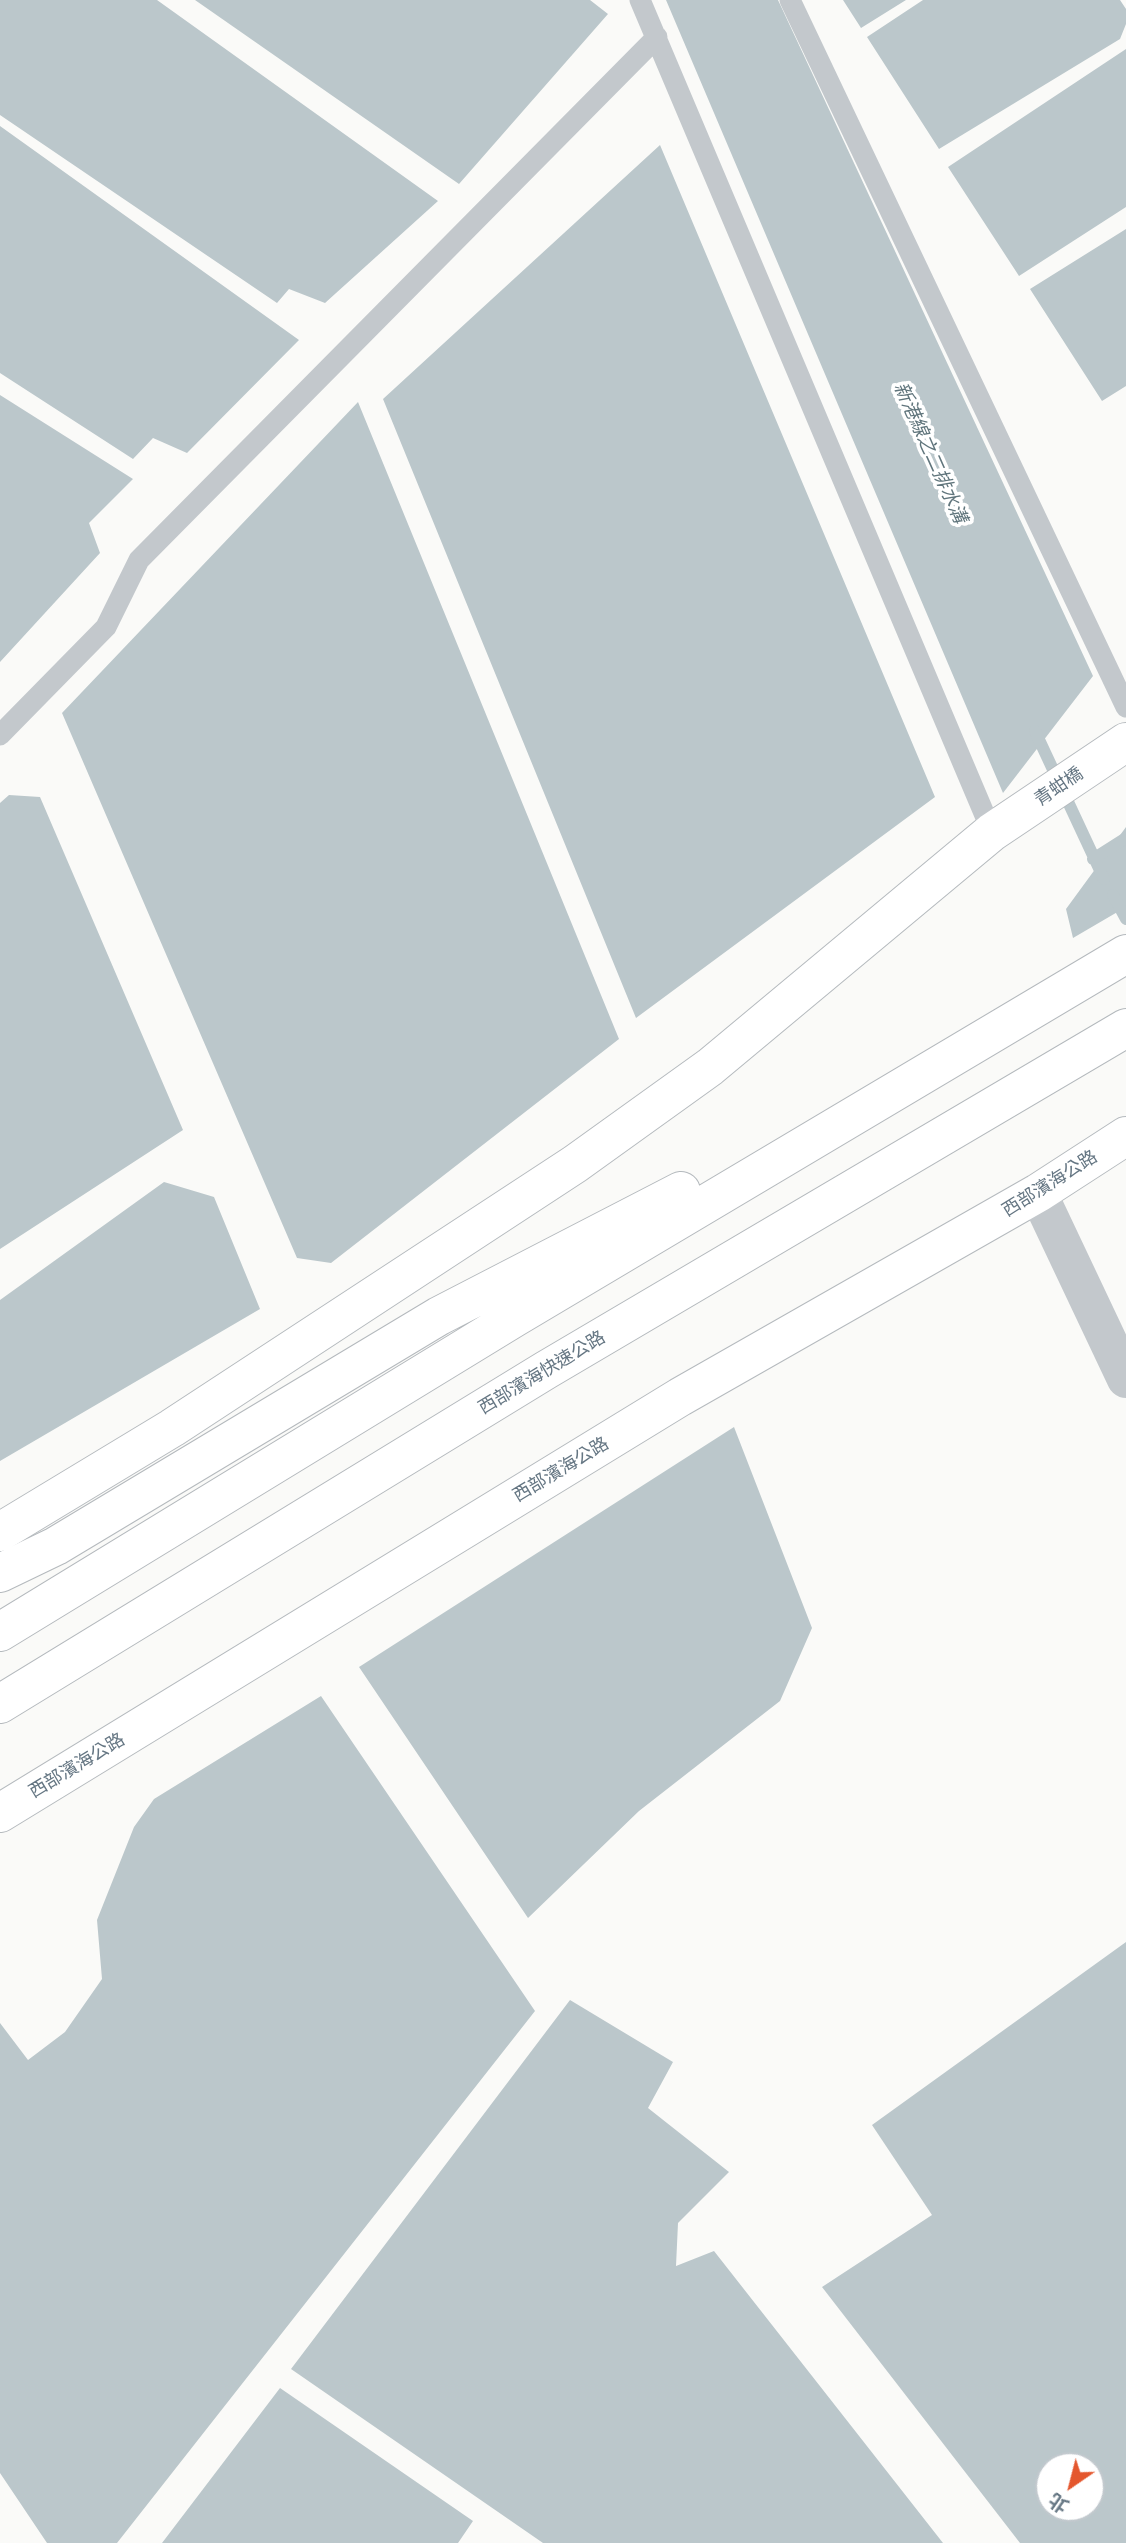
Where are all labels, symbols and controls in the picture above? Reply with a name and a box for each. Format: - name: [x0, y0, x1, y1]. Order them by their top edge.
- water label: 新港線之二排水溝: [889, 379, 971, 527]
- street label: 青蚶橋: [1031, 763, 1087, 811]
- street label: 西部濱海公路: [998, 1146, 1102, 1222]
- street label: 西部濱海快速公路: [475, 1327, 609, 1419]
- street label: 西部濱海公路: [509, 1433, 613, 1507]
- street label: 西部濱海公路: [25, 1729, 129, 1803]
- north arrow: [1035, 2452, 1105, 2522]
- text: 北: [1044, 2488, 1073, 2518]

